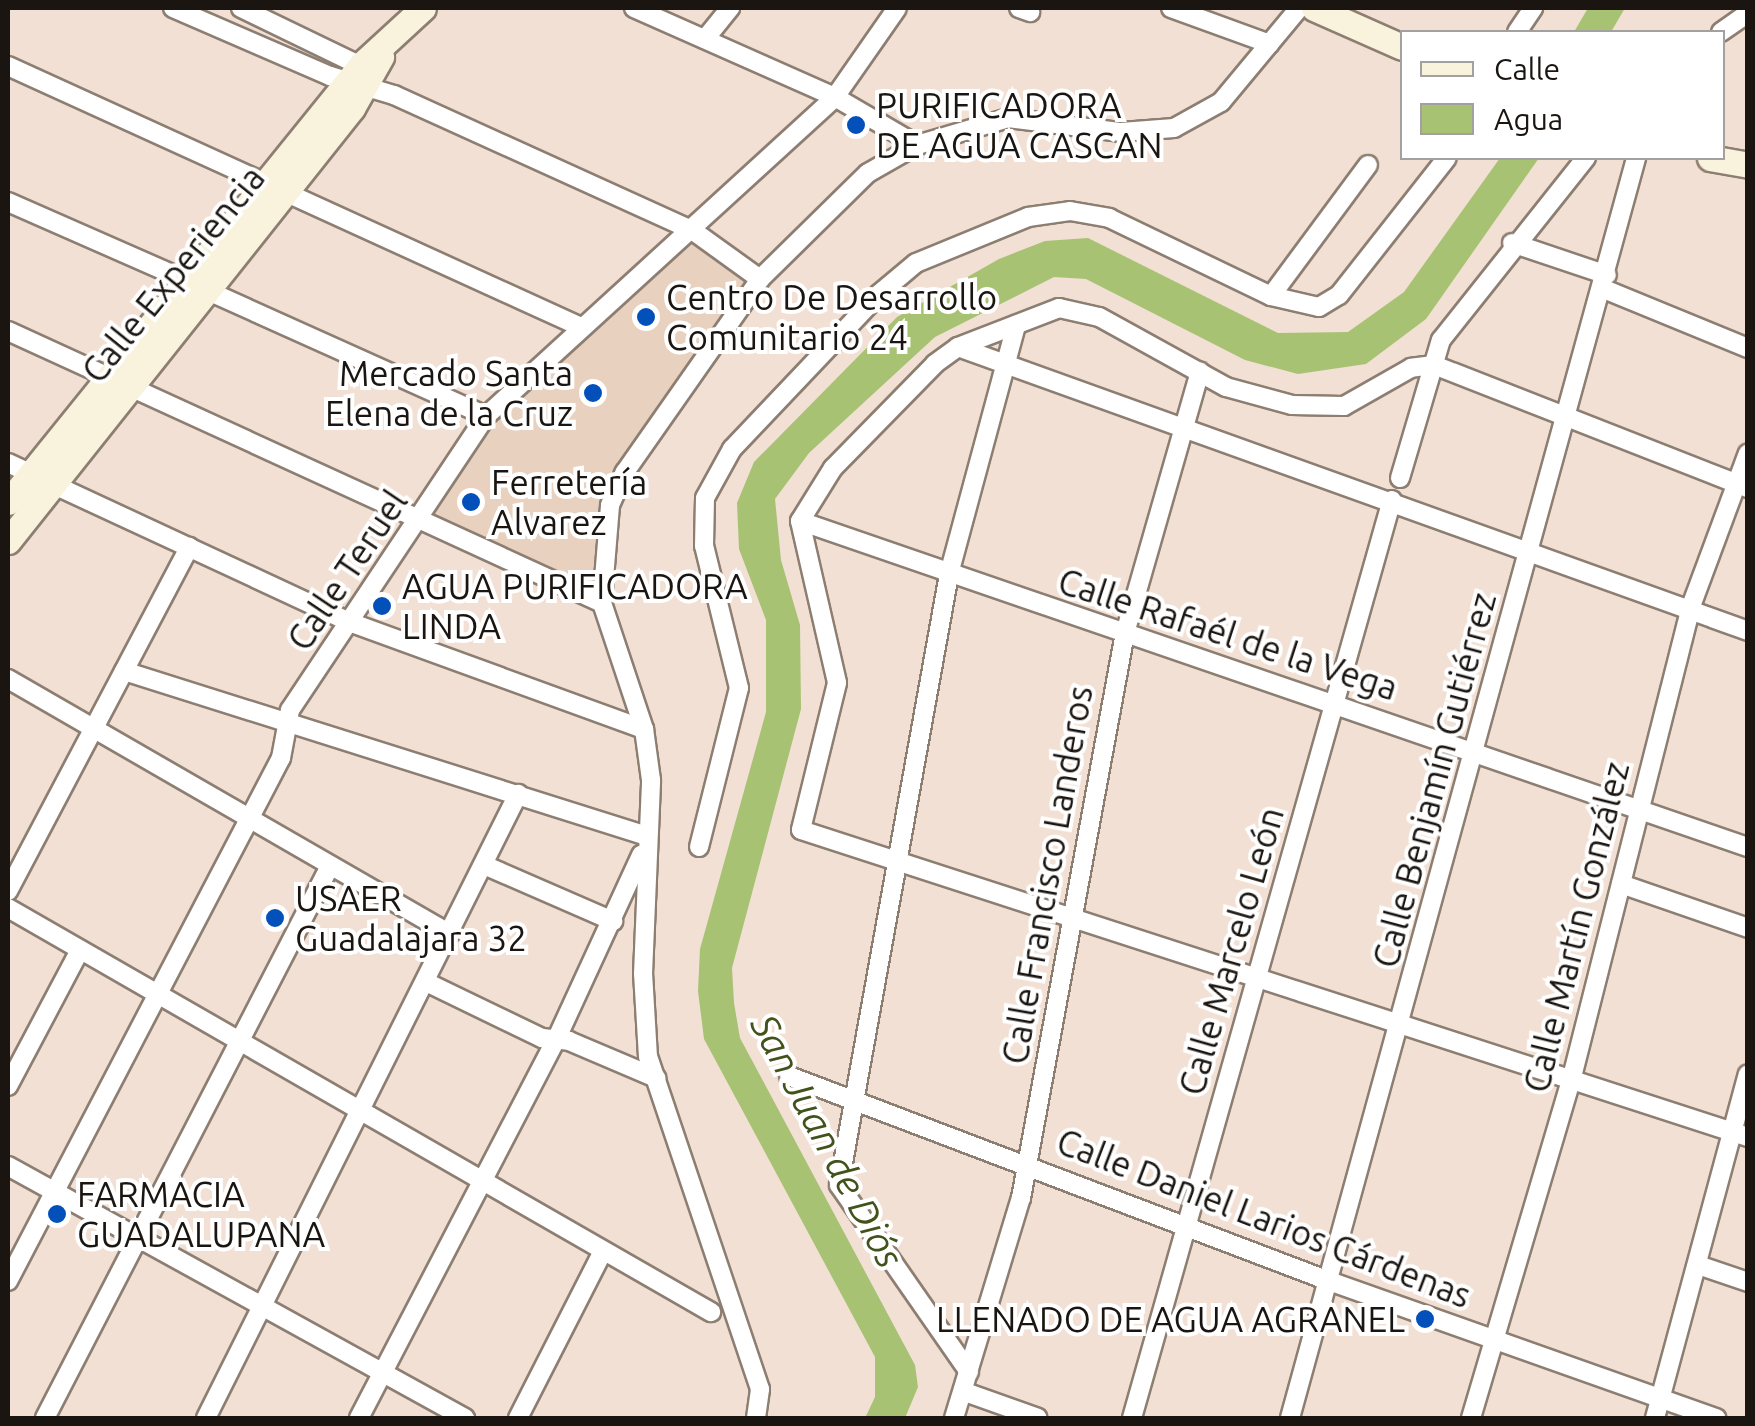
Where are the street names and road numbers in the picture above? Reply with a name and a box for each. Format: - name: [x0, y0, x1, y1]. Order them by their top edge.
- street label: Calle Experiencia: [73, 157, 273, 391]
- street label: Calle Teruel: [278, 482, 416, 658]
- street label: Calle Rafaél de la Vega: [1053, 559, 1403, 709]
- street label: Calle Benjamín Gutiérrez: [1364, 588, 1504, 972]
- street label: Calle Francisco Landeros: [993, 683, 1101, 1067]
- street label: Calle Martín González: [1515, 757, 1637, 1097]
- street label: Calle Marcelo León: [1170, 802, 1292, 1100]
- street label: Calle Daniel Larios Cárdenas: [1051, 1120, 1477, 1316]

